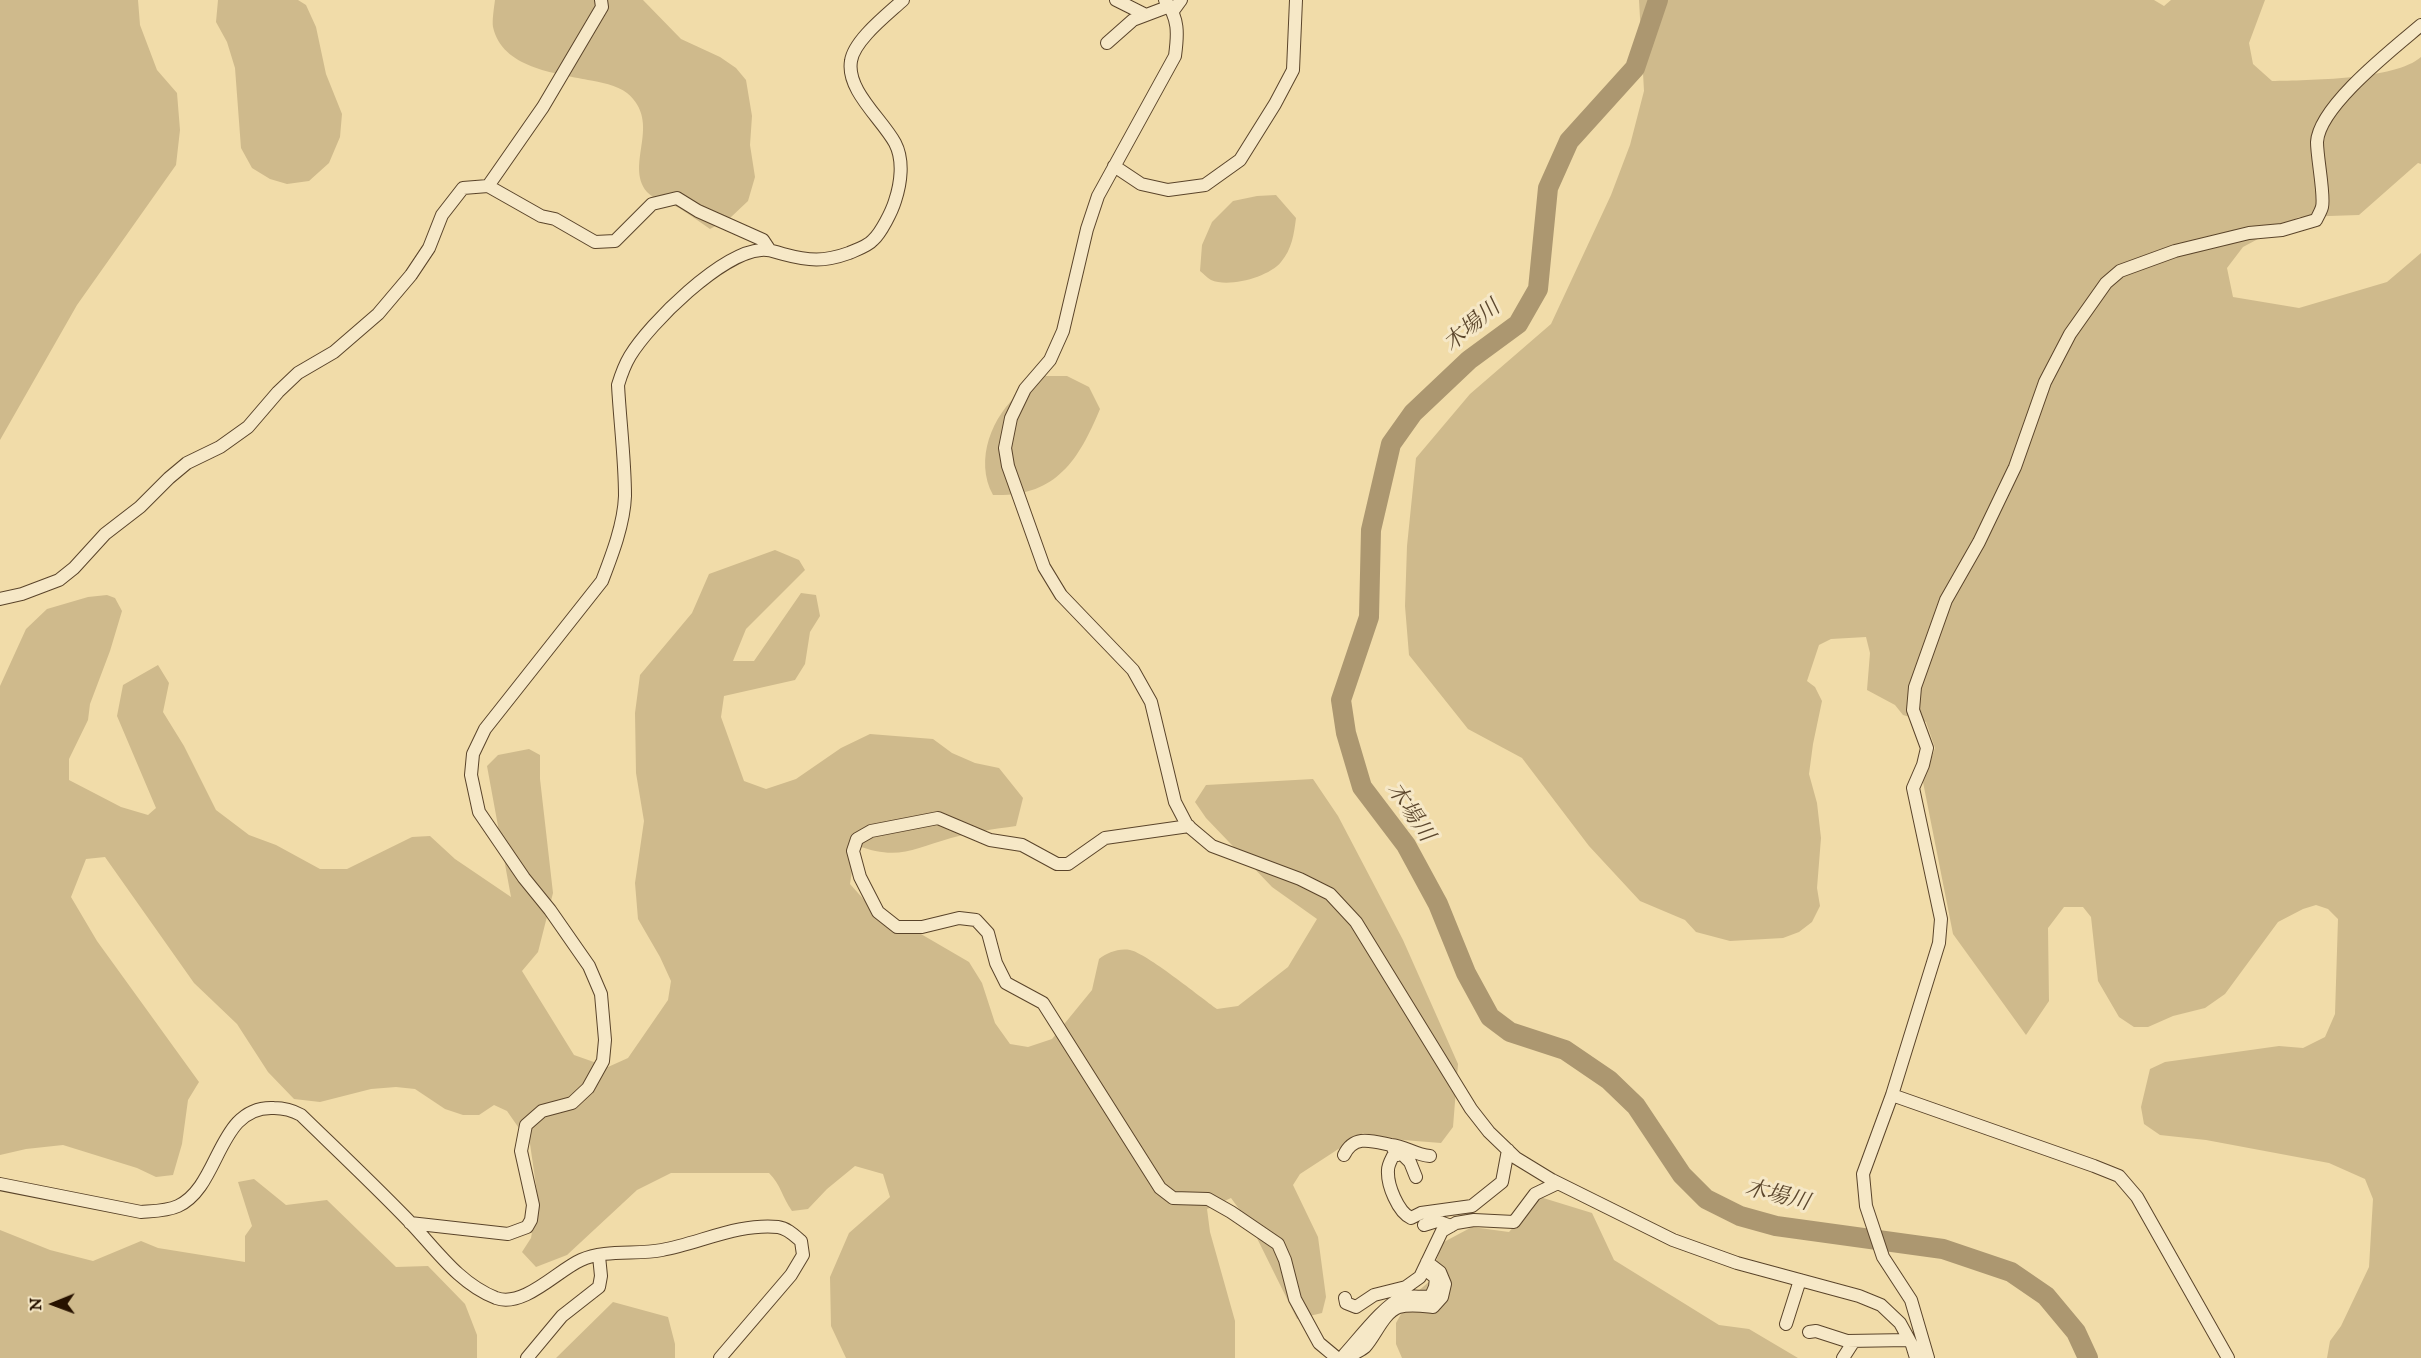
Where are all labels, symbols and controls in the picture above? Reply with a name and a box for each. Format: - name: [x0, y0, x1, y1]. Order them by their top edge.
- water label: 木場川: [1439, 296, 1507, 358]
- water label: 木場川: [1380, 778, 1438, 848]
- water label: 木場川: [1742, 1176, 1812, 1218]
- north arrow: [24, 1274, 84, 1334]
- text: N: [26, 1298, 46, 1311]

